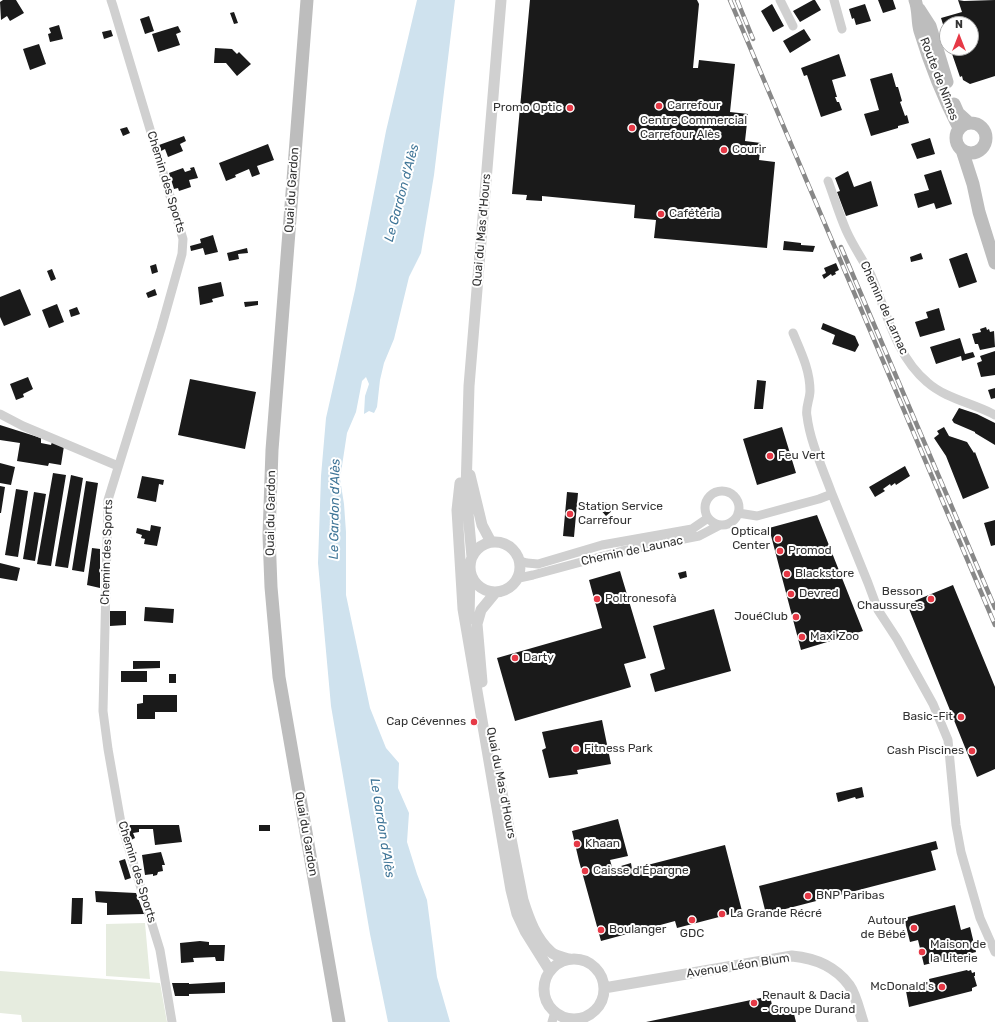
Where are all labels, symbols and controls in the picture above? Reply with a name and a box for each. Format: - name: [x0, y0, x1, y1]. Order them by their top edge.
- north arrow: [939, 16, 979, 56]
- text: N: [955, 18, 963, 31]
- street label: Route de Nîmes: [917, 35, 961, 123]
- place label: Carrefour: [667, 99, 720, 113]
- place label: Promo Optic: [493, 101, 562, 115]
- marker: Carrefour: [654, 101, 664, 111]
- marker: Promo Optic: [565, 103, 575, 113]
- place label: Centre Commercial Carrefour Alès: [640, 114, 747, 142]
- marker: Centre Commercial Carrefour Alès: [627, 123, 637, 133]
- street label: Chemin des Sports: [144, 129, 188, 235]
- water label: Le Gardon d'Alès: [381, 142, 423, 244]
- place label: Courir: [732, 143, 766, 157]
- marker: Courir: [719, 145, 729, 155]
- street label: Quai du Gardon: [282, 147, 302, 233]
- street label: Quai du Mas d'Hours: [470, 173, 494, 287]
- place label: Cafétéria: [669, 207, 720, 221]
- marker: Cafétéria: [656, 209, 666, 219]
- street label: Chemin de Larnac: [857, 259, 911, 357]
- place label: Feu Vert: [778, 449, 825, 463]
- marker: Feu Vert: [765, 451, 775, 461]
- water label: Le Gardon d'Alès: [326, 459, 344, 559]
- street label: Quai du Gardon: [263, 470, 279, 556]
- street label: Chemin des Sports: [98, 499, 116, 605]
- place label: Station Service Carrefour: [578, 500, 663, 528]
- marker: Station Service Carrefour: [565, 509, 575, 519]
- place label: Optical Center: [731, 525, 770, 553]
- street label: Chemin de Launac: [580, 533, 684, 569]
- marker: Optical Center: [773, 534, 783, 544]
- place label: Promod: [788, 544, 832, 558]
- marker: Promod: [775, 546, 785, 556]
- place label: Blackstore: [795, 567, 854, 581]
- marker: Blackstore: [782, 569, 792, 579]
- place label: Besson Chaussures: [857, 585, 923, 613]
- place label: Devred: [799, 587, 839, 601]
- marker: Devred: [786, 589, 796, 599]
- place label: Poltronesofà: [605, 592, 677, 606]
- marker: Poltronesofà: [592, 594, 602, 604]
- marker: Besson Chaussures: [926, 594, 936, 604]
- place label: JouéClub: [734, 610, 788, 624]
- marker: JouéClub: [791, 612, 801, 622]
- place label: Maxi Zoo: [810, 630, 859, 644]
- marker: Maxi Zoo: [797, 632, 807, 642]
- place label: Darty: [523, 651, 554, 665]
- marker: Darty: [510, 653, 520, 663]
- place label: Basic-Fit: [902, 710, 953, 724]
- marker: Basic-Fit: [956, 712, 966, 722]
- place label: Cap Cévennes: [386, 715, 466, 729]
- marker: Cap Cévennes: [469, 717, 479, 727]
- street label: Quai du Mas d'Hours: [483, 726, 519, 840]
- place label: Fitness Park: [584, 742, 653, 756]
- marker: Fitness Park: [571, 744, 581, 754]
- place label: Cash Piscines: [887, 744, 964, 758]
- marker: Cash Piscines: [967, 746, 977, 756]
- water label: Le Gardon d'Alès: [366, 777, 398, 879]
- street label: Quai du Gardon: [291, 791, 321, 877]
- street label: Chemin des Sports: [115, 819, 159, 925]
- place label: Khaan: [585, 837, 620, 851]
- marker: Khaan: [572, 839, 582, 849]
- place label: Caisse d'Épargne: [593, 864, 689, 878]
- marker: Caisse d'Épargne: [580, 866, 590, 876]
- place label: BNP Paribas: [816, 889, 885, 903]
- marker: BNP Paribas: [803, 891, 813, 901]
- place label: La Grande Récré: [730, 907, 822, 921]
- marker: La Grande Récré: [717, 909, 727, 919]
- place label: Autour de Bébé: [861, 914, 906, 942]
- marker: GDC: [687, 915, 697, 925]
- place label: Boulanger: [609, 923, 666, 937]
- marker: Autour de Bébé: [909, 923, 919, 933]
- marker: Boulanger: [596, 925, 606, 935]
- place label: GDC: [680, 927, 704, 941]
- place label: Maison de la Literie: [930, 938, 986, 966]
- marker: Maison de la Literie: [917, 947, 927, 957]
- street label: Avenue Léon Blum: [685, 951, 791, 981]
- place label: McDonald's: [870, 980, 934, 994]
- marker: McDonald's: [937, 982, 947, 992]
- place label: Renault & Dacia - Groupe Durand: [762, 989, 855, 1017]
- marker: Renault & Dacia - Groupe Durand: [749, 998, 759, 1008]

